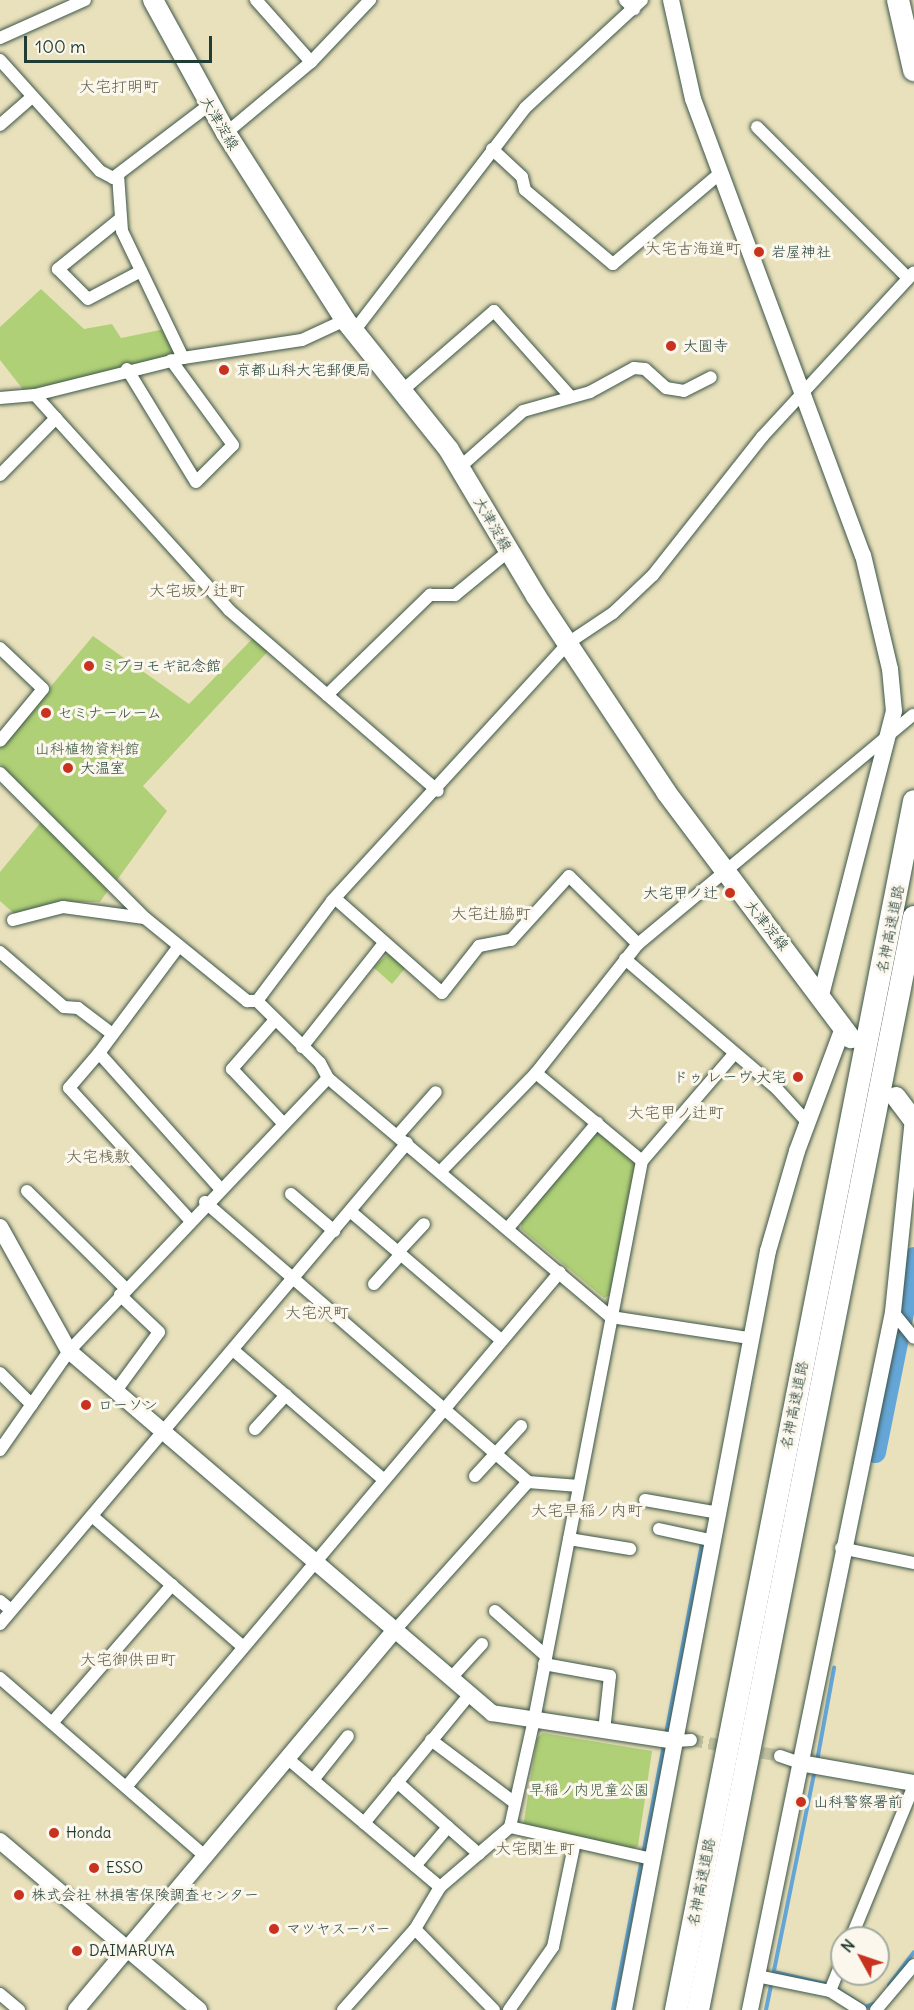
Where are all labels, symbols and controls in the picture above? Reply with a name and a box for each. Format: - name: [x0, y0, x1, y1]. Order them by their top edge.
- scale bar: [27, 24, 214, 62]
- text: 100 m: [35, 35, 86, 58]
- district label: 大宅打明町: [79, 76, 159, 96]
- street label: 大津淀線: [197, 93, 243, 153]
- district label: 大宅古海道町: [645, 238, 741, 258]
- place label: 岩屋神社: [771, 243, 831, 261]
- marker: 岩屋神社: [752, 245, 766, 259]
- place label: 大圓寺: [683, 337, 728, 355]
- marker: 大圓寺: [664, 339, 678, 353]
- place label: 京都山科大宅郵便局: [236, 361, 371, 379]
- marker: 京都山科大宅郵便局: [217, 363, 231, 377]
- street label: 大津淀線: [470, 494, 516, 554]
- district label: 大宅坂ノ辻町: [149, 580, 245, 600]
- place label: ミブヨモギ記念館: [101, 657, 221, 675]
- marker: ミブヨモギ記念館: [82, 659, 96, 673]
- place label: セミナールーム: [58, 704, 164, 722]
- marker: セミナールーム: [39, 706, 53, 720]
- park label: 山科植物資料館: [35, 740, 139, 758]
- place label: 大温室: [80, 759, 125, 777]
- marker: 大温室: [61, 761, 75, 775]
- street label: 名神高速道路: [873, 883, 907, 975]
- place label: 大宅甲ノ辻: [643, 884, 718, 902]
- marker: 大宅甲ノ辻: [723, 886, 737, 900]
- street label: 大津淀線: [741, 896, 793, 954]
- district label: 大宅辻脇町: [451, 903, 531, 923]
- place label: ドゥ レーヴ 大宅: [673, 1068, 786, 1086]
- marker: ドゥ レーヴ 大宅: [791, 1070, 805, 1084]
- district label: 大宅甲ノ辻町: [628, 1102, 724, 1122]
- district label: 大宅桟敷: [66, 1146, 130, 1166]
- district label: 大宅沢町: [285, 1302, 349, 1322]
- street label: 名神高速道路: [777, 1359, 811, 1451]
- place label: ローソン: [98, 1396, 158, 1414]
- marker: ローソン: [79, 1398, 93, 1412]
- district label: 大宅早稲ノ内町: [531, 1500, 643, 1520]
- district label: 大宅御供田町: [80, 1649, 176, 1669]
- park label: 早稲ノ内児童公園: [529, 1781, 649, 1799]
- place label: 山科警察署前: [813, 1793, 903, 1811]
- marker: 山科警察署前: [794, 1795, 808, 1809]
- place label: Honda: [66, 1824, 111, 1842]
- marker: Honda: [47, 1826, 61, 1840]
- street label: 名神高速道路: [684, 1836, 718, 1928]
- district label: 大宅関生町: [495, 1838, 575, 1858]
- place label: ESSO: [106, 1859, 143, 1877]
- marker: ESSO: [87, 1861, 101, 1875]
- place label: 株式会社 林損害保険調査センター: [31, 1886, 260, 1904]
- marker: 株式会社 林損害保険調査センター: [12, 1888, 26, 1902]
- place label: マツヤスーパー: [286, 1920, 390, 1938]
- marker: マツヤスーパー: [267, 1922, 281, 1936]
- north arrow: [830, 1926, 890, 1986]
- text: N: [837, 1935, 859, 1956]
- place label: DAIMARUYA: [89, 1942, 175, 1960]
- marker: DAIMARUYA: [70, 1944, 84, 1958]

